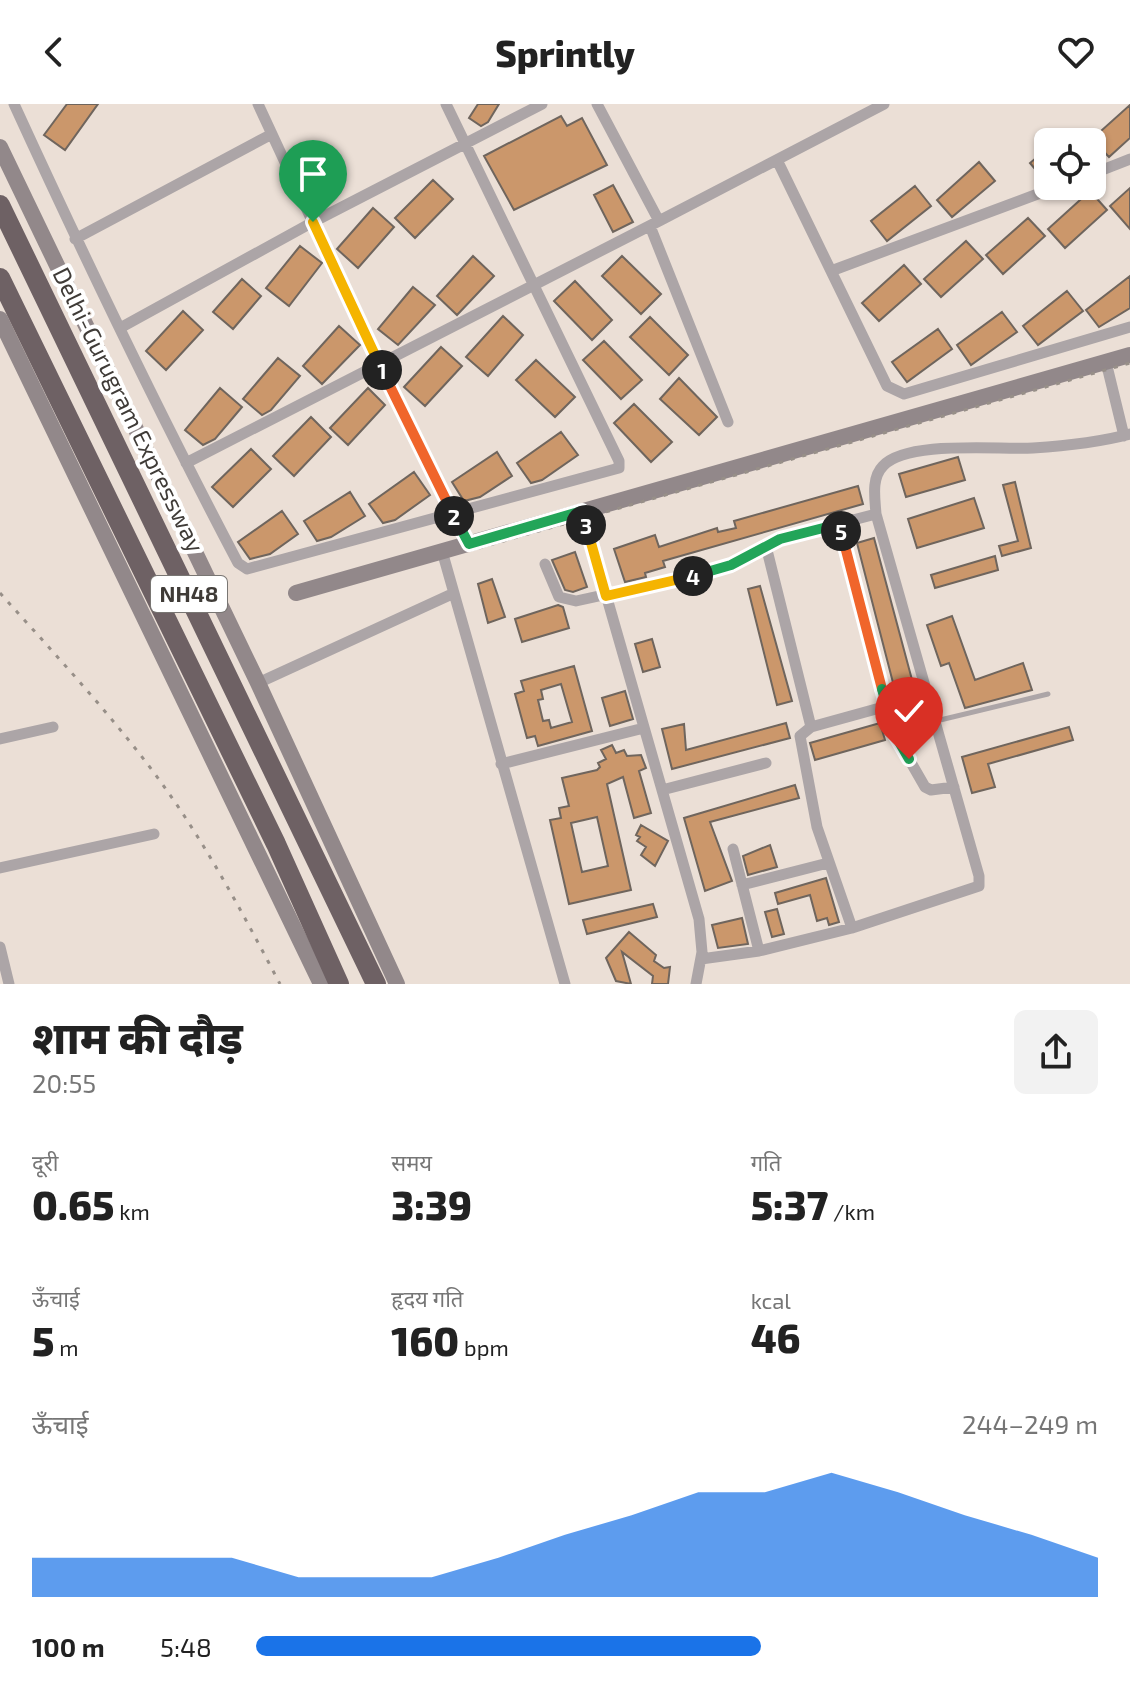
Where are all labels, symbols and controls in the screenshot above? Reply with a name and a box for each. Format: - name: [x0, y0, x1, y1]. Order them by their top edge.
- icon: back: [32, 30, 76, 74]
- icon: heart: [1054, 30, 1098, 74]
- text: Sprintly: [495, 31, 635, 74]
- map controls: [1034, 128, 1106, 200]
- button: locate: [1034, 128, 1106, 200]
- pin: [279, 140, 347, 222]
- icon: arrive: [291, 152, 335, 196]
- street label: Delhi-Gurugram Expressway: [48, 262, 211, 557]
- pin: 1: [362, 350, 402, 390]
- text: 1: [377, 357, 387, 383]
- pin: 2: [434, 496, 474, 536]
- text: 2: [448, 503, 460, 529]
- pin: 3: [566, 505, 606, 545]
- pin: 5: [821, 511, 861, 551]
- text: 3: [580, 512, 592, 538]
- text: 5: [835, 518, 847, 544]
- pin: 4: [673, 556, 713, 596]
- text: 4: [686, 563, 700, 589]
- road number: NH48: [151, 576, 227, 612]
- pin: [875, 677, 943, 759]
- icon: check: [887, 689, 931, 733]
- text: शाम की दौड़: [32, 1010, 243, 1063]
- button: share: [1014, 1010, 1098, 1094]
- text: 20:55: [32, 1067, 96, 1098]
- text: दूरी: [32, 1149, 58, 1175]
- text: समय: [391, 1149, 432, 1175]
- text: गति: [751, 1149, 781, 1175]
- text: 0.65: [32, 1180, 114, 1228]
- text: 3:39: [391, 1180, 472, 1228]
- text: 5:37: [751, 1180, 828, 1228]
- text: km: [114, 1198, 150, 1224]
- text: /km: [828, 1198, 875, 1224]
- text: ऊँचाई: [32, 1285, 80, 1311]
- text: हृदय गति: [391, 1285, 463, 1311]
- text: kcal: [751, 1287, 791, 1313]
- text: 46: [751, 1313, 801, 1361]
- text: 5: [32, 1316, 54, 1364]
- text: 160: [391, 1316, 459, 1364]
- text: m: [54, 1334, 79, 1360]
- text: bpm: [459, 1334, 509, 1360]
- text: ऊँचाई: [32, 1408, 88, 1439]
- text: 244–249 m: [962, 1408, 1098, 1439]
- text: 100 m: [32, 1631, 105, 1662]
- text: 5:48: [160, 1631, 212, 1662]

